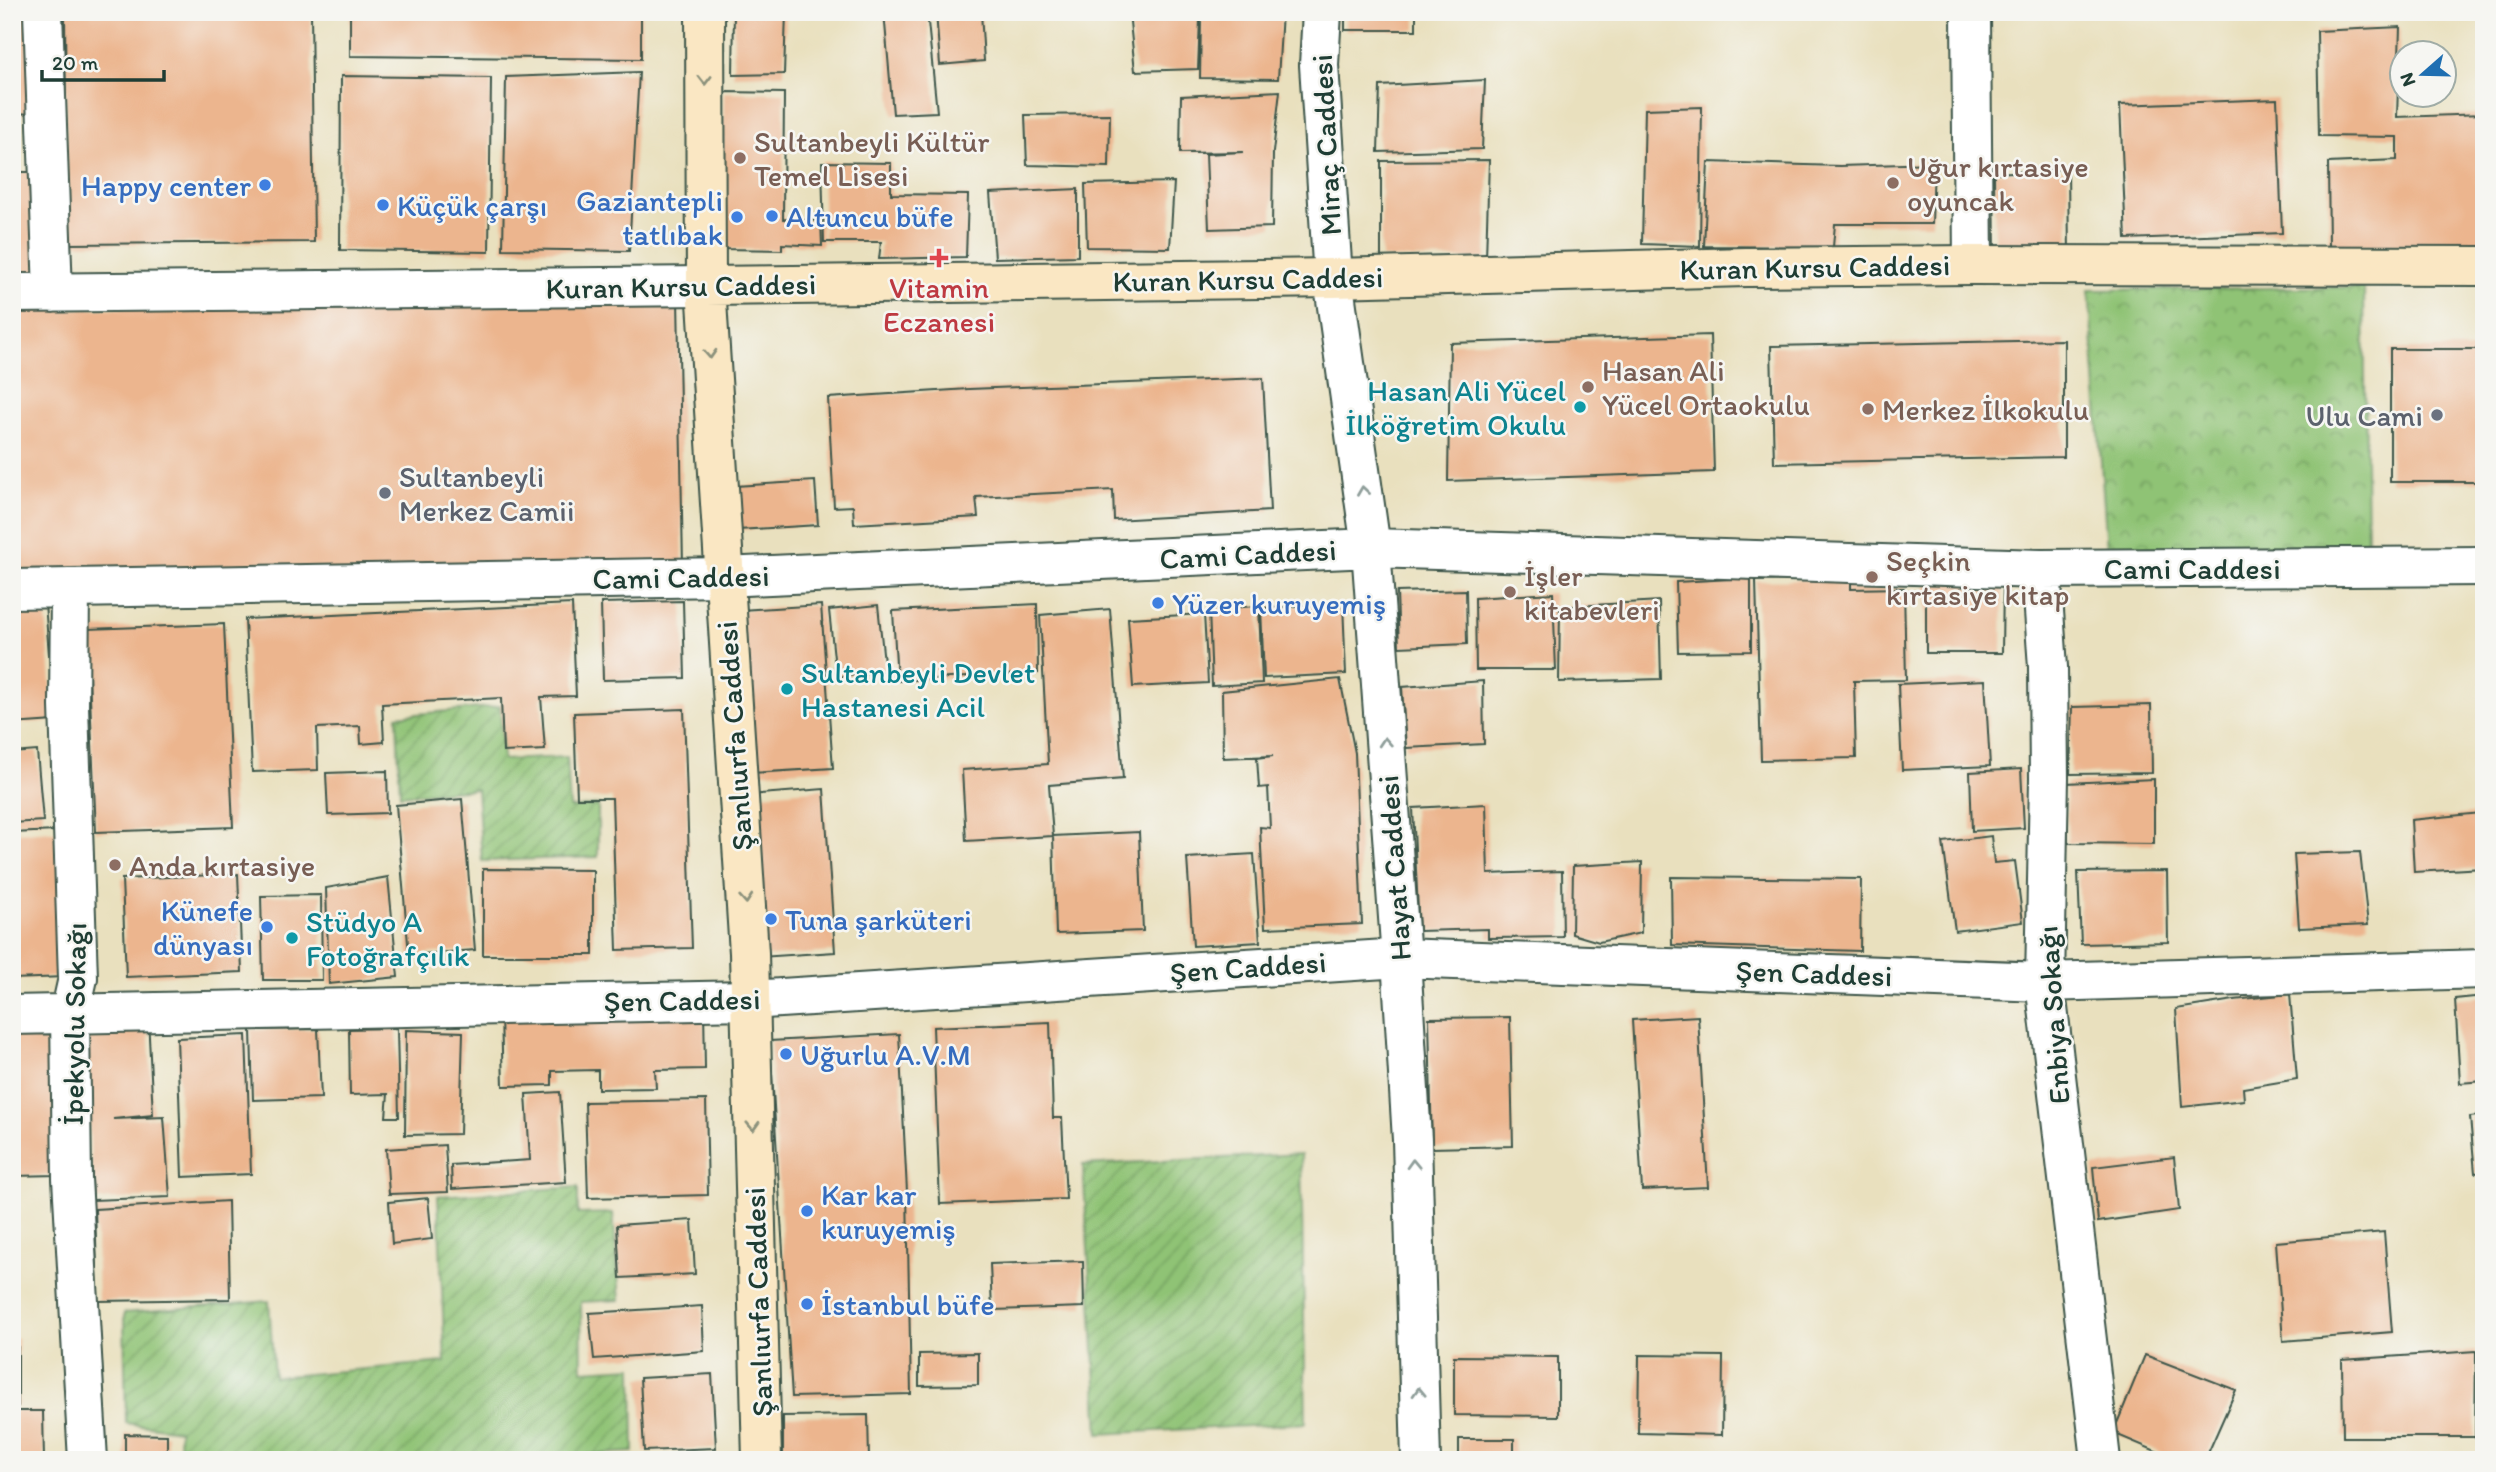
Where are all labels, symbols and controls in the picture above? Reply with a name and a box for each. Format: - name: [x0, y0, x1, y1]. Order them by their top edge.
- scale bar: [42, 38, 164, 82]
- north arrow: [2388, 38, 2458, 108]
- text: 20 m: [52, 50, 99, 75]
- street label: Miraç Caddesi: [1303, 53, 1349, 237]
- text: N: [2394, 70, 2420, 90]
- one-way arrow: [697, 76, 713, 86]
- place label: Sultanbeyli Kültür Temel Lisesi: [754, 123, 990, 194]
- place label: Uğur kırtasiye oyuncak: [1907, 148, 2089, 219]
- marker: Sultanbeyli Kültür Temel Lisesi: [732, 150, 748, 166]
- place label: Happy center: [81, 167, 251, 204]
- marker: Uğur kırtasiye oyuncak: [1885, 175, 1901, 191]
- marker: Happy center: [257, 177, 273, 193]
- place label: Gaziantepli tatlıbak: [576, 182, 723, 253]
- place label: Küçük çarşı: [397, 187, 547, 224]
- marker: Küçük çarşı: [375, 197, 391, 213]
- place label: Altuncu büfe: [786, 198, 954, 235]
- marker: Altuncu büfe: [764, 208, 780, 224]
- marker: Gaziantepli tatlıbak: [729, 209, 745, 225]
- street label: Kuran Kursu Caddesi: [1679, 246, 1951, 288]
- marker: Vitamin Eczanesi: [931, 250, 947, 266]
- street label: Kuran Kursu Caddesi: [1112, 258, 1384, 300]
- street label: Kuran Kursu Caddesi: [545, 265, 817, 307]
- place label: Vitamin Eczanesi: [883, 269, 995, 340]
- one-way arrow: [702, 349, 717, 360]
- place label: Hasan Ali Yücel Ortaokulu: [1602, 352, 1810, 423]
- place label: Hasan Ali Yücel İlköğretim Okulu: [1345, 372, 1567, 443]
- marker: Hasan Ali Yücel Ortaokulu: [1580, 379, 1596, 395]
- place label: Merkez İlkokulu: [1882, 391, 2089, 428]
- place label: Ulu Cami: [2305, 397, 2423, 434]
- marker: Hasan Ali Yücel İlköğretim Okulu: [1572, 399, 1588, 415]
- marker: Merkez İlkokulu: [1860, 401, 1876, 417]
- marker: Ulu Cami: [2429, 407, 2445, 423]
- place label: Sultanbeyli Merkez Camii: [399, 458, 574, 529]
- marker: Sultanbeyli Merkez Camii: [377, 485, 393, 501]
- one-way arrow: [1355, 485, 1370, 496]
- street label: Cami Caddesi: [1159, 531, 1337, 577]
- place label: Seçkin kırtasiye kitap: [1886, 542, 2069, 613]
- street label: Cami Caddesi: [2103, 550, 2281, 587]
- street label: Cami Caddesi: [592, 557, 770, 597]
- place label: İşler kitabevleri: [1524, 557, 1660, 628]
- marker: Seçkin kırtasiye kitap: [1864, 569, 1880, 585]
- marker: İşler kitabevleri: [1502, 584, 1518, 600]
- place label: Yüzer kuruyemiş: [1172, 585, 1386, 622]
- marker: Yüzer kuruyemiş: [1150, 595, 1166, 611]
- street label: Şanlıurfa Caddesi: [708, 620, 760, 852]
- place label: Sultanbeyli Devlet Hastanesi Acil: [801, 654, 1035, 725]
- marker: Sultanbeyli Devlet Hastanesi Acil: [779, 681, 795, 697]
- one-way arrow: [1378, 736, 1393, 747]
- street label: Hayat Caddesi: [1369, 774, 1419, 962]
- place label: Anda kırtasiye: [129, 847, 315, 884]
- marker: Anda kırtasiye: [107, 857, 123, 873]
- place label: Künefe dünyası: [153, 892, 253, 963]
- one-way arrow: [738, 893, 753, 904]
- place label: Tuna şarküteri: [785, 901, 972, 938]
- place label: Stüdyo A Fotoğrafçılık: [306, 903, 470, 974]
- marker: Tuna şarküteri: [763, 911, 779, 927]
- marker: Künefe dünyası: [259, 919, 275, 935]
- street label: İpekyolu Sokağı: [54, 922, 94, 1126]
- street label: Enbiya Sokağı: [2028, 925, 2078, 1105]
- marker: Stüdyo A Fotoğrafçılık: [284, 930, 300, 946]
- street label: Şen Caddesi: [1168, 943, 1328, 991]
- street label: Şen Caddesi: [1735, 952, 1893, 994]
- street label: Şen Caddesi: [603, 980, 761, 1020]
- place label: Uğurlu A.V.M: [800, 1036, 971, 1073]
- marker: Uğurlu A.V.M: [778, 1046, 794, 1062]
- one-way arrow: [745, 1121, 760, 1132]
- one-way arrow: [1405, 1158, 1421, 1169]
- place label: Kar kar kuruyemiş: [821, 1176, 956, 1247]
- street label: Şanlıurfa Caddesi: [735, 1186, 781, 1418]
- marker: Kar kar kuruyemiş: [799, 1203, 815, 1219]
- place label: İstanbul büfe: [821, 1286, 995, 1323]
- marker: İstanbul büfe: [799, 1296, 815, 1312]
- one-way arrow: [1411, 1386, 1427, 1396]

